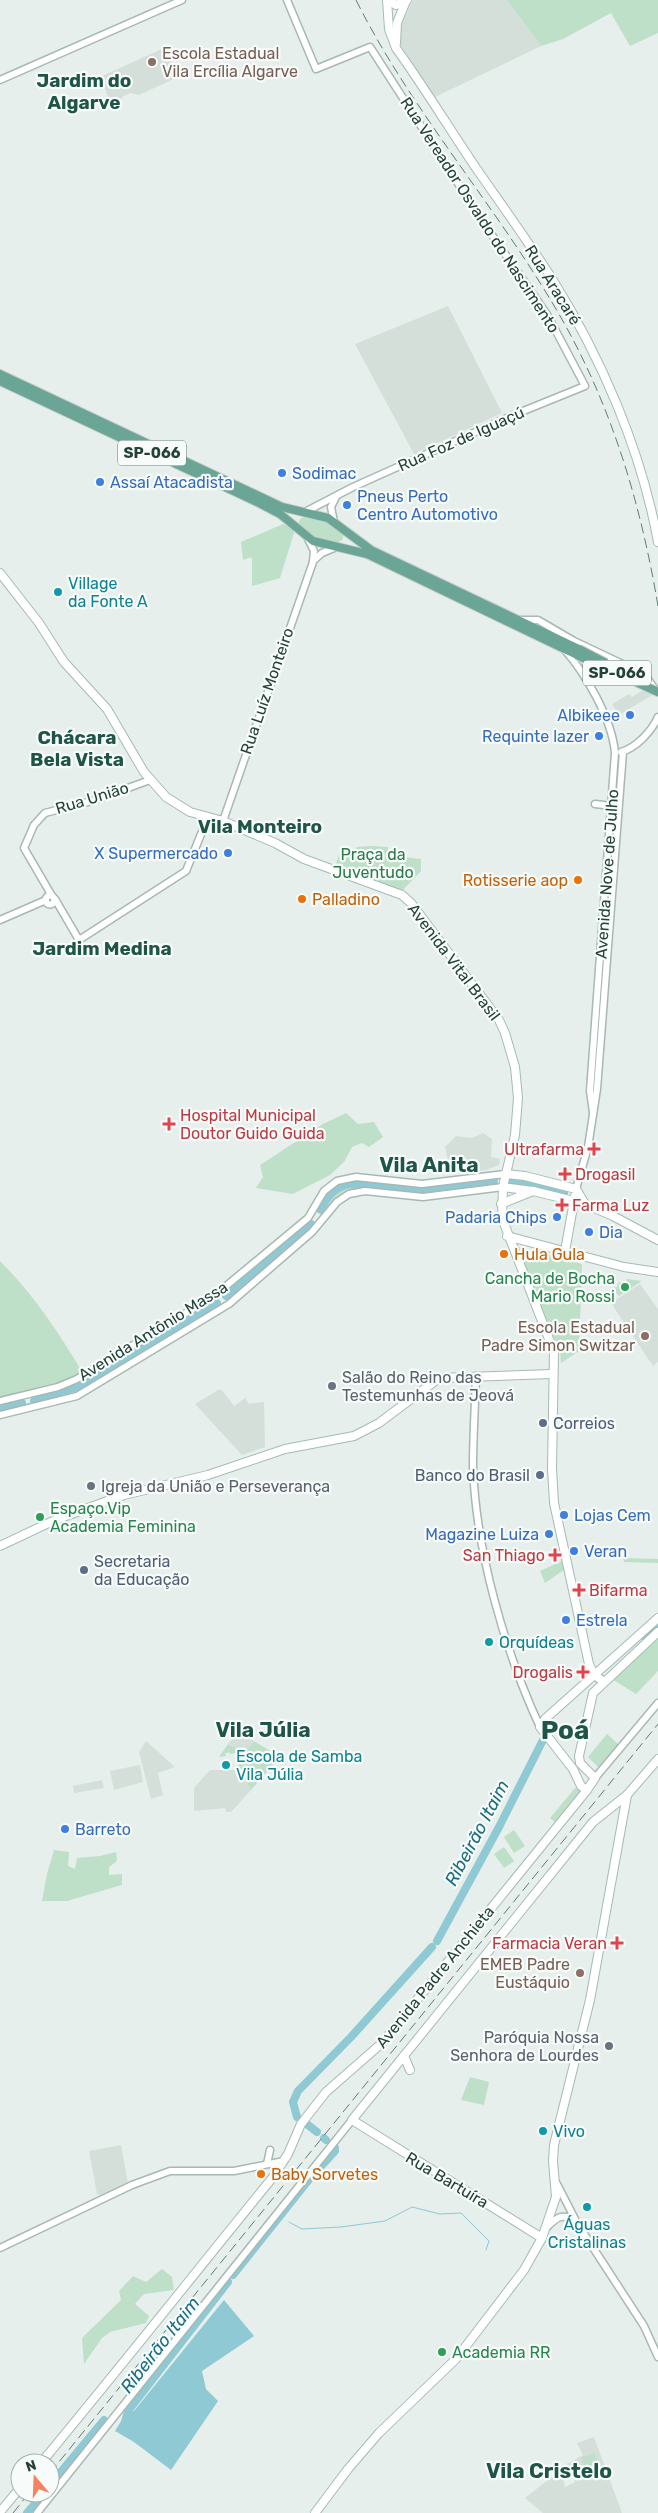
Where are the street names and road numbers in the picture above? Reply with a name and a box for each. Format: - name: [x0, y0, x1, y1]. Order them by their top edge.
- street label: Rua Vereador Osvaldo do Nascimento: [397, 94, 563, 336]
- street label: Rua Aracaré: [521, 242, 585, 328]
- street label: Rua Foz de Iguaçú: [395, 403, 527, 475]
- road number: SP-066: [118, 440, 186, 466]
- street label: Rua Luíz Monteiro: [236, 625, 298, 757]
- road number: SP-066: [583, 660, 651, 686]
- street label: Rua União: [53, 778, 131, 818]
- street label: Avenida Nove de Julho: [592, 789, 622, 959]
- street label: Avenida Vital Brasil: [404, 900, 504, 1024]
- street label: Avenida Antônio Massa: [75, 1277, 231, 1385]
- street label: Avenida Padre Anchieta: [372, 1902, 498, 2052]
- street label: Rua Bartuíra: [402, 2148, 492, 2212]

